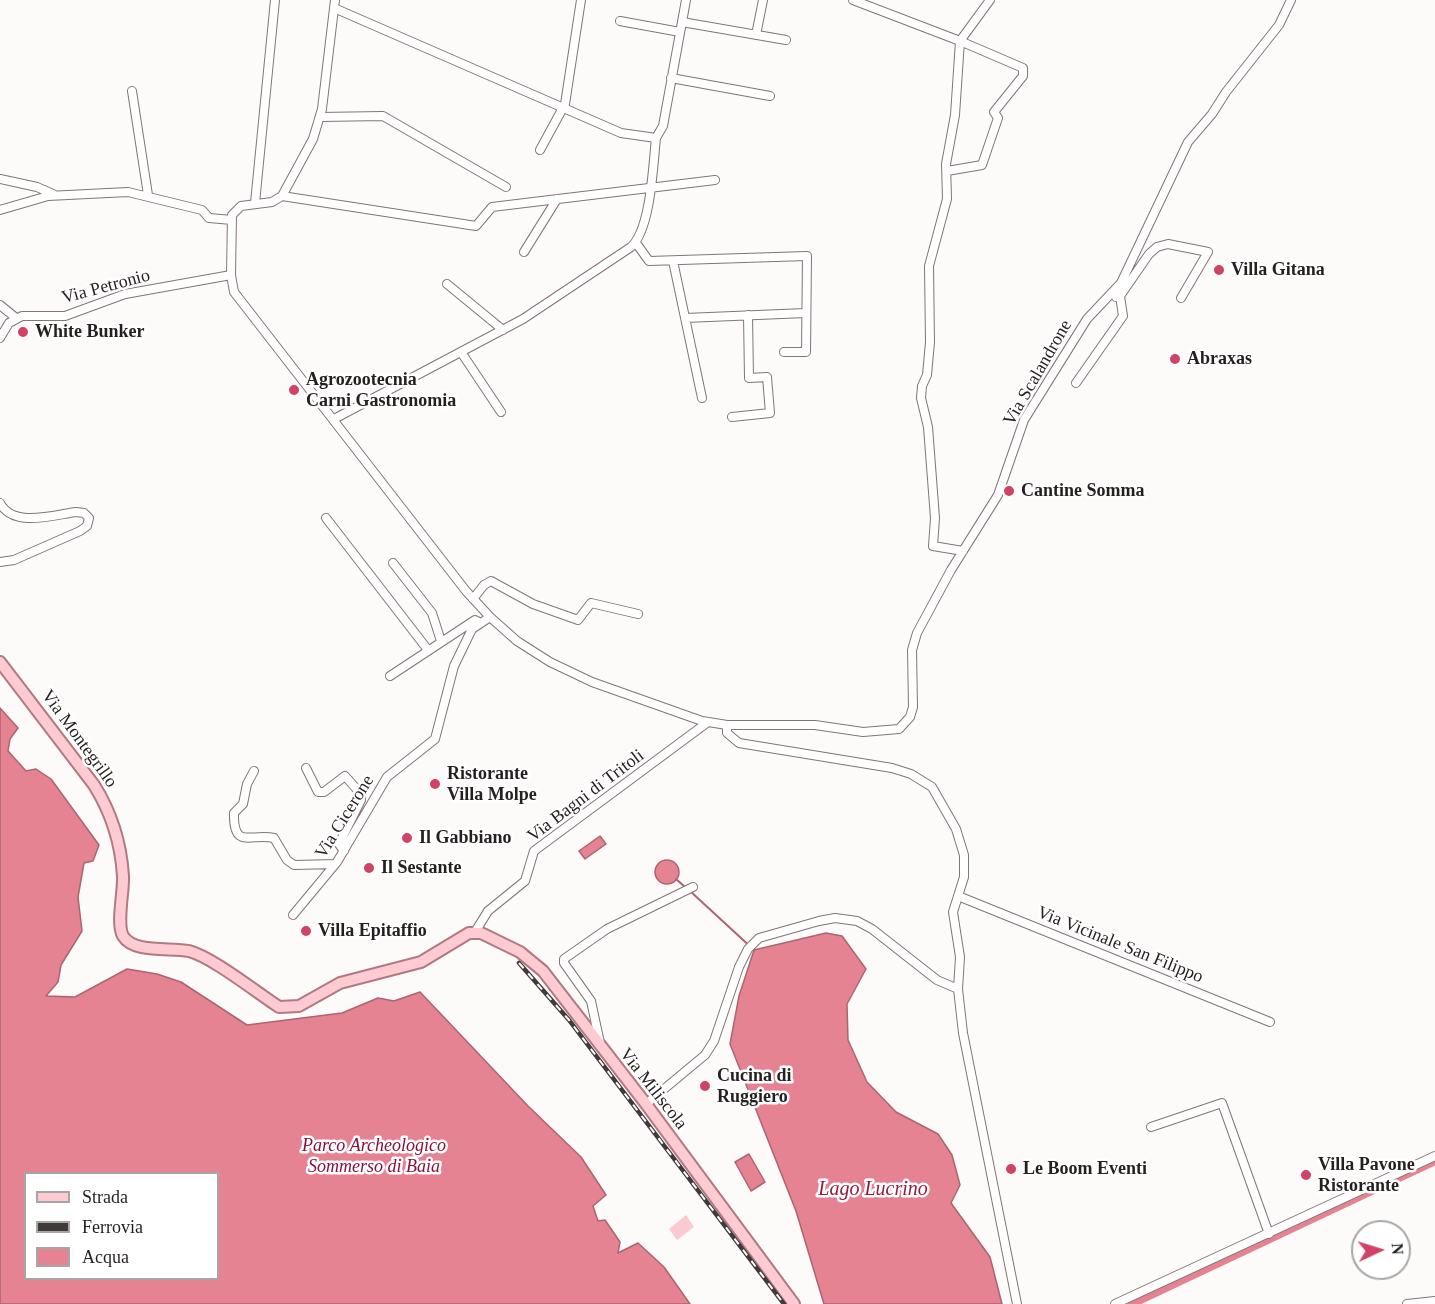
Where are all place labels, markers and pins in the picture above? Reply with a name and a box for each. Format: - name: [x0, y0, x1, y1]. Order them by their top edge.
- place label: Villa Gitana: [1231, 259, 1325, 281]
- marker: Villa Gitana: [1212, 263, 1226, 277]
- place label: White Bunker: [35, 321, 145, 343]
- marker: White Bunker: [16, 325, 30, 339]
- place label: Abraxas: [1187, 348, 1252, 370]
- marker: Abraxas: [1168, 352, 1182, 366]
- place label: Agrozootecnia Carni Gastronomia: [306, 369, 456, 412]
- marker: Agrozootecnia Carni Gastronomia: [287, 383, 301, 397]
- place label: Cantine Somma: [1021, 480, 1145, 502]
- marker: Cantine Somma: [1002, 484, 1016, 498]
- place label: Ristorante Villa Molpe: [447, 763, 537, 806]
- marker: Ristorante Villa Molpe: [428, 777, 442, 791]
- place label: Il Gabbiano: [419, 827, 512, 849]
- marker: Il Gabbiano: [400, 831, 414, 845]
- place label: Il Sestante: [381, 857, 461, 879]
- marker: Il Sestante: [362, 861, 376, 875]
- place label: Villa Epitaffio: [318, 920, 427, 942]
- marker: Villa Epitaffio: [299, 924, 313, 938]
- place label: Cucina di Ruggiero: [717, 1065, 792, 1108]
- marker: Cucina di Ruggiero: [698, 1079, 712, 1093]
- place label: Villa Pavone Ristorante: [1318, 1154, 1415, 1196]
- place label: Le Boom Eventi: [1023, 1158, 1147, 1180]
- marker: Le Boom Eventi: [1004, 1162, 1018, 1176]
- marker: Villa Pavone Ristorante: [1299, 1168, 1313, 1182]

